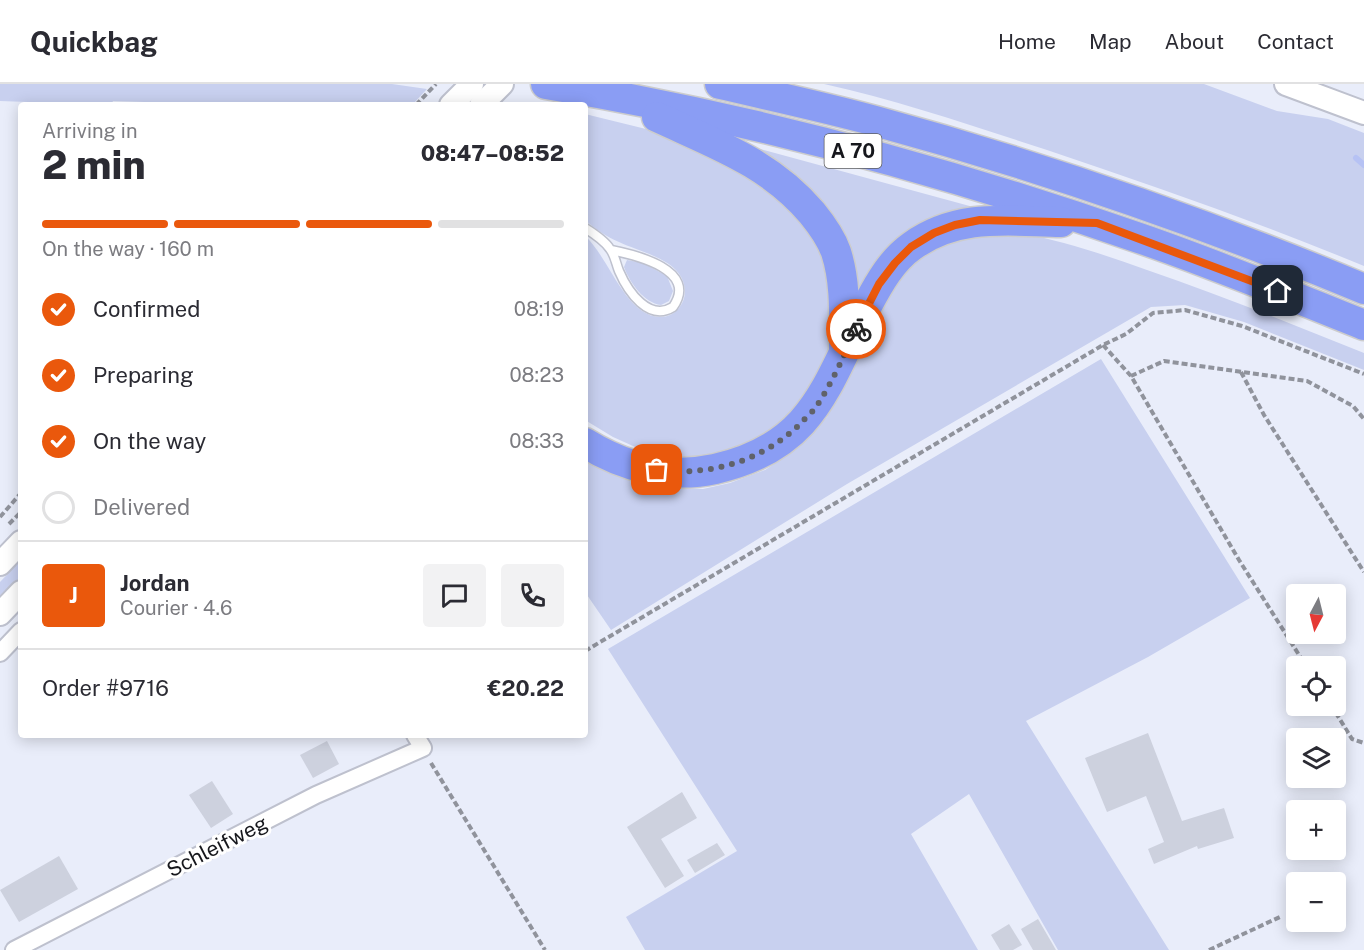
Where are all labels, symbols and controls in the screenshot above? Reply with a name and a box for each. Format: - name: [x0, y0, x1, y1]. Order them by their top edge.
- text: Quickbag: [30, 25, 158, 58]
- text: Home: [998, 29, 1056, 54]
- text: Map: [1089, 29, 1132, 54]
- text: About: [1165, 29, 1224, 54]
- text: Contact: [1257, 29, 1334, 54]
- text: Arriving in: [42, 119, 137, 143]
- road number: A 70: [824, 134, 882, 168]
- text: 08:47–08:52: [421, 140, 564, 166]
- text: 2 min: [42, 142, 146, 188]
- text: On the way · 160 m: [42, 237, 214, 261]
- pin: [1252, 265, 1303, 316]
- icon: home: [1261, 274, 1294, 307]
- icon: check: [42, 293, 75, 326]
- text: Confirmed: [93, 296, 200, 322]
- text: 08:19: [514, 297, 564, 321]
- courier: [826, 299, 886, 359]
- icon: bike: [840, 313, 873, 346]
- icon: check: [42, 359, 75, 392]
- text: Preparing: [93, 362, 194, 388]
- text: 08:23: [510, 363, 564, 387]
- icon: check: [42, 425, 75, 458]
- text: On the way: [93, 428, 206, 454]
- text: 08:33: [509, 429, 564, 453]
- pin: [631, 444, 682, 495]
- icon: bag: [640, 453, 673, 486]
- text: Delivered: [93, 494, 190, 520]
- button: chat: [423, 564, 486, 627]
- button: phone: [501, 564, 564, 627]
- text: Jordan: [120, 570, 189, 596]
- text: J: [69, 582, 78, 608]
- north arrow: [1286, 584, 1346, 644]
- map controls: [1286, 584, 1346, 932]
- text: Courier · 4.6: [120, 596, 232, 620]
- button: locate: [1286, 656, 1346, 716]
- text: Order #9716: [42, 675, 169, 701]
- text: €20.22: [487, 675, 564, 701]
- button: layers: [1286, 728, 1346, 788]
- button: +: [1286, 800, 1346, 860]
- street label: Schleifweg: [162, 810, 272, 882]
- button: −: [1286, 872, 1346, 932]

